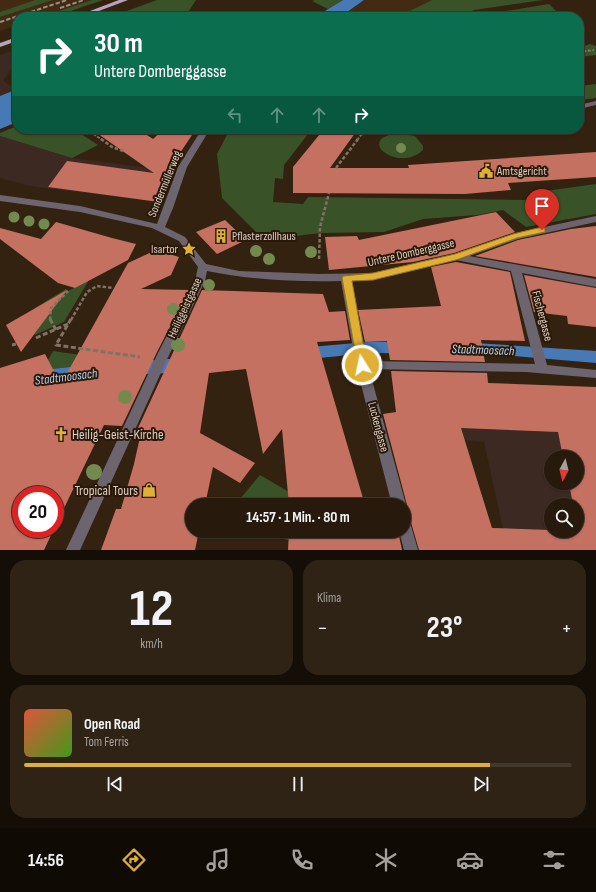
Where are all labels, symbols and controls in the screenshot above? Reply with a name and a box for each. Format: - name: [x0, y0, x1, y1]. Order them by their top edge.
- text: 30 m: [94, 27, 143, 60]
- icon: right: [28, 28, 80, 80]
- text: Untere Domberggasse: [94, 61, 227, 82]
- icon: left: [224, 104, 246, 126]
- icon: ahead: [266, 104, 288, 126]
- icon: ahead: [308, 104, 330, 126]
- icon: right: [350, 104, 372, 126]
- street label: Sondermüllerweg: [145, 148, 185, 219]
- public building icon: Amtsgericht: [478, 163, 494, 179]
- place label: Amtsgericht: [496, 164, 547, 179]
- pin: [525, 189, 559, 230]
- icon: arrive: [531, 195, 553, 217]
- building icon: Pflasterzollhaus: [213, 228, 229, 244]
- place label: Pflasterzollhaus: [232, 229, 296, 244]
- street label: Untere Domberggasse: [366, 236, 456, 270]
- place icon: Isartor: [181, 241, 197, 257]
- place label: Isartor: [151, 242, 179, 257]
- street label: Heiliggeistgasse: [164, 275, 206, 341]
- street label: Fischergasse: [528, 289, 556, 343]
- water label: Stadtmoosach: [451, 341, 515, 359]
- position arrow: [341, 344, 383, 386]
- water label: Stadtmoosach: [34, 365, 99, 389]
- street label: Luckengasse: [364, 400, 392, 454]
- church icon: Heilig-Geist-Kirche: [53, 426, 69, 442]
- place label: Heilig-Geist-Kirche: [72, 426, 164, 443]
- north arrow: [544, 450, 584, 490]
- map controls: [544, 450, 584, 538]
- place label: Tropical Tours: [74, 482, 138, 499]
- shop icon: Tropical Tours: [141, 482, 157, 498]
- speed limit sign: 20: [12, 486, 64, 538]
- button: search: [544, 498, 584, 538]
- text: 14:57 · 1 Min. · 80 m: [246, 508, 350, 527]
- text: 12: [130, 578, 173, 641]
- text: Klima: [317, 590, 341, 606]
- text: 23°: [426, 610, 463, 646]
- text: −: [317, 615, 328, 642]
- text: +: [561, 615, 572, 642]
- text: km/h: [140, 636, 163, 652]
- text: Open Road: [84, 715, 140, 734]
- text: Tom Ferris: [84, 734, 129, 750]
- icon: previous: [104, 773, 126, 795]
- icon: pause: [287, 773, 309, 795]
- icon: next: [470, 773, 492, 795]
- icon: directions: [120, 846, 148, 874]
- icon: music: [204, 846, 232, 874]
- icon: phone: [288, 846, 316, 874]
- icon: climate: [372, 846, 400, 874]
- icon: car: [456, 846, 484, 874]
- icon: filters: [540, 846, 568, 874]
- text: 14:56: [28, 850, 64, 871]

